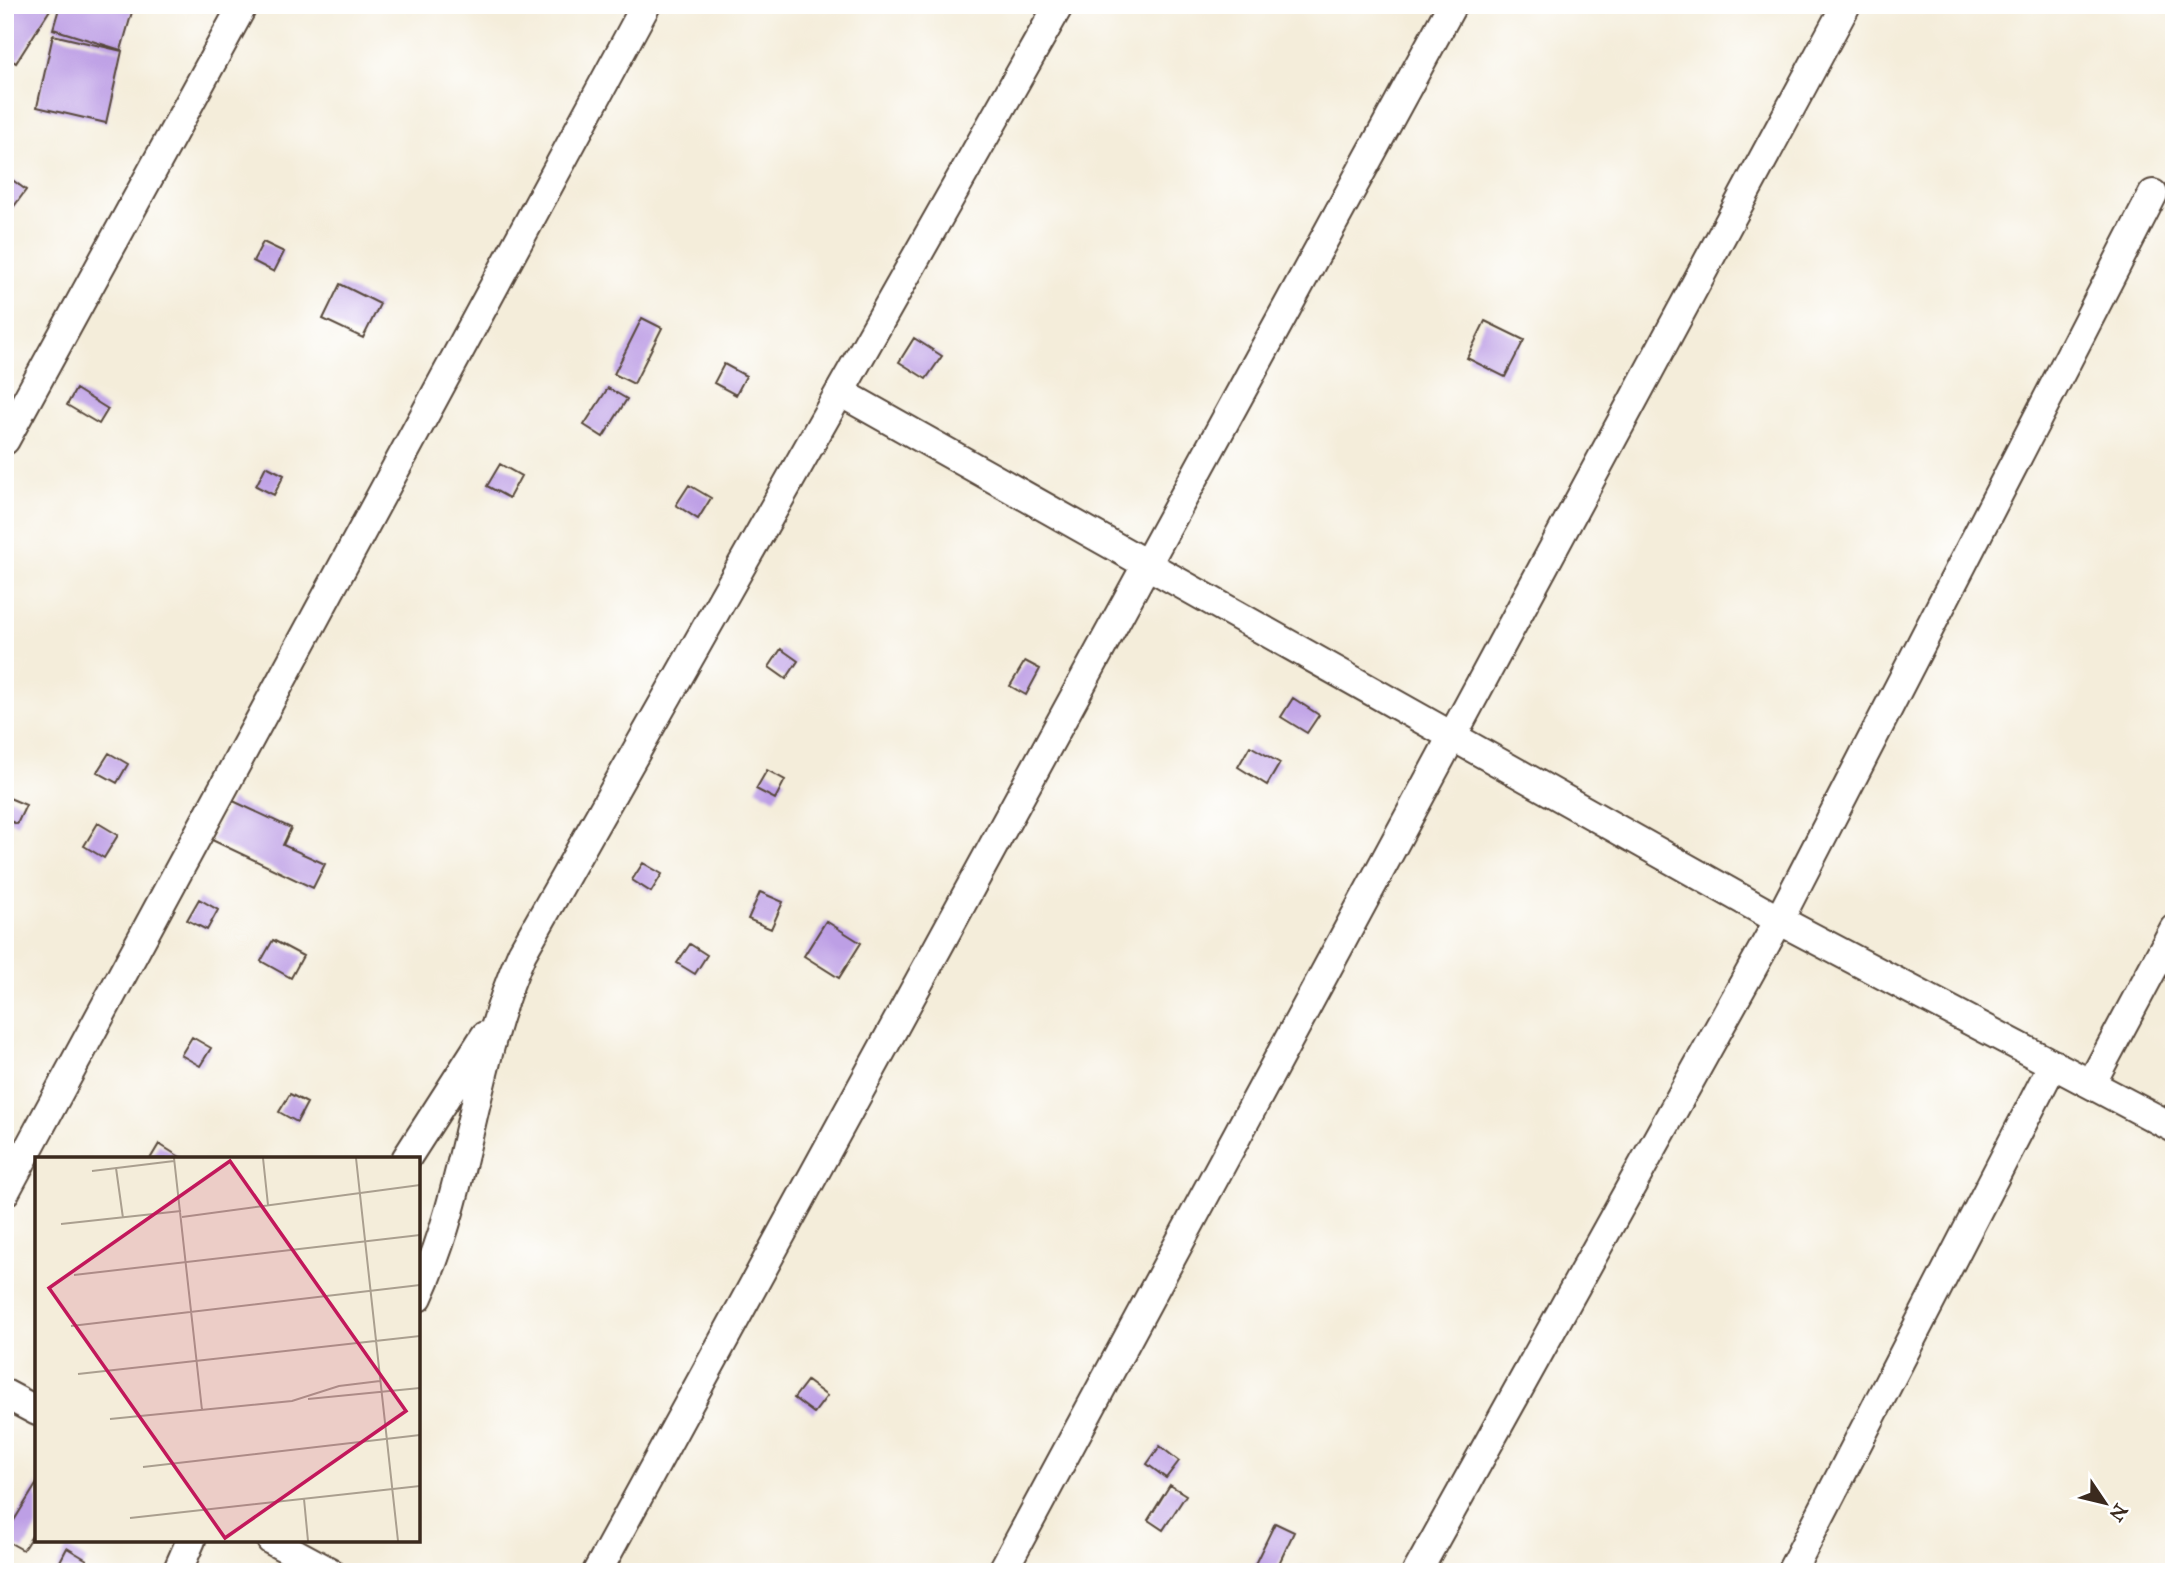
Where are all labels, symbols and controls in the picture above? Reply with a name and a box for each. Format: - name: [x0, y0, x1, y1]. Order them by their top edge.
- inset map: [35, 1157, 420, 1542]
- north arrow: [2070, 1468, 2140, 1538]
- text: N: [2104, 1499, 2133, 1526]

